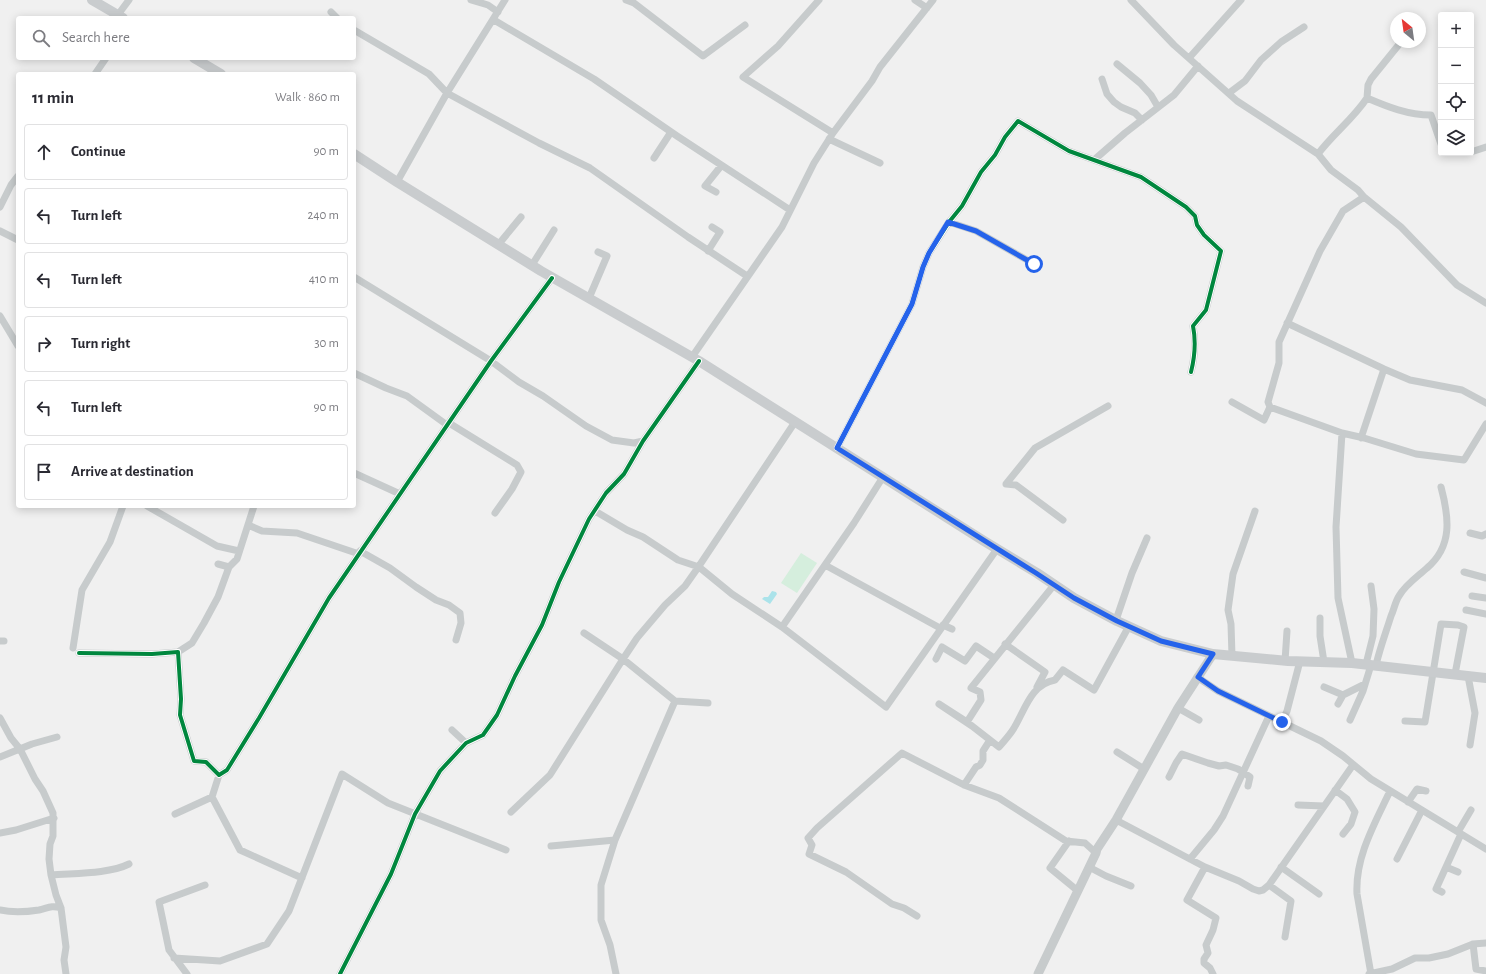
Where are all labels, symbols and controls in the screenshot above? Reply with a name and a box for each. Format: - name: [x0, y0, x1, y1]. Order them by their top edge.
- north arrow: [1390, 12, 1426, 48]
- map controls: [1438, 12, 1474, 156]
- button: +: [1438, 12, 1474, 48]
- search box: [16, 16, 356, 60]
- icon: search: [30, 27, 52, 49]
- text: Search here: [62, 30, 130, 45]
- button: −: [1438, 48, 1474, 84]
- button: locate: [1438, 84, 1474, 120]
- text: 11 min: [32, 89, 74, 106]
- text: Walk · 860 m: [275, 91, 340, 104]
- button: layers: [1438, 120, 1474, 156]
- icon: ahead: [33, 141, 55, 163]
- text: Continue: [71, 144, 126, 159]
- text: 90 m: [313, 145, 339, 158]
- icon: left: [33, 205, 55, 227]
- text: Turn left: [71, 208, 122, 223]
- text: 240 m: [307, 209, 339, 222]
- route start: [1025, 255, 1043, 273]
- icon: left: [33, 269, 55, 291]
- text: Turn left: [71, 272, 122, 287]
- text: 410 m: [309, 273, 339, 286]
- icon: right: [33, 333, 55, 355]
- text: Turn right: [71, 336, 130, 351]
- text: 30 m: [314, 337, 339, 350]
- icon: left: [33, 397, 55, 419]
- text: Turn left: [71, 400, 122, 415]
- text: 90 m: [313, 401, 339, 414]
- icon: arrive: [33, 461, 55, 483]
- text: Arrive at destination: [71, 464, 194, 479]
- route end: [1273, 713, 1291, 731]

